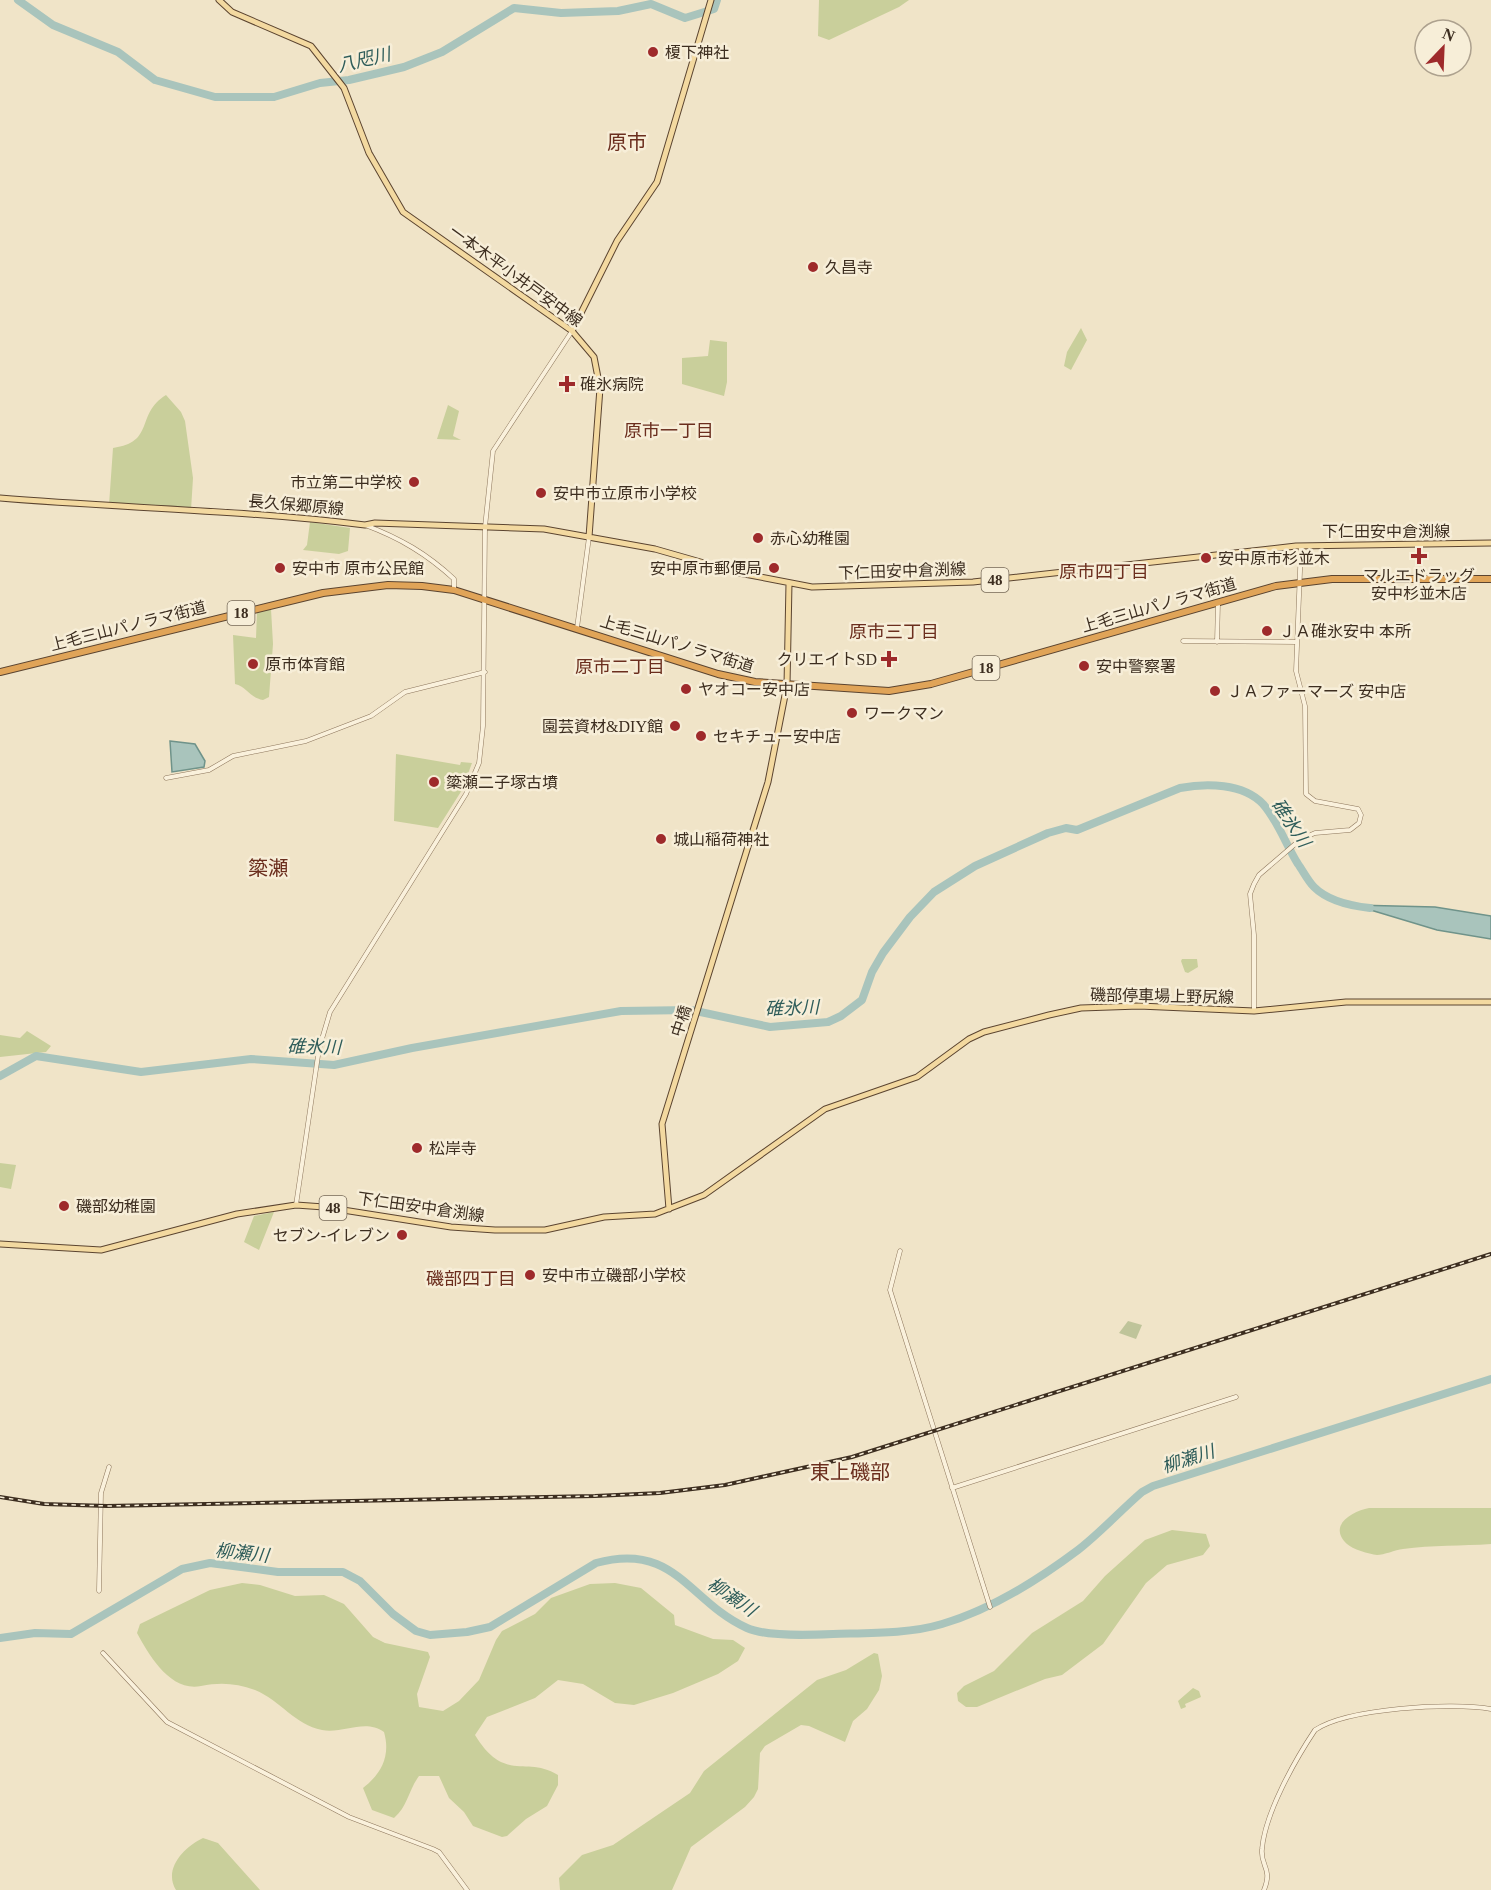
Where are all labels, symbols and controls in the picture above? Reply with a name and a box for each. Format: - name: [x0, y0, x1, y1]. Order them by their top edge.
- north arrow: [1413, 18, 1473, 78]
- text: N: [1440, 25, 1458, 45]
- water label: 八咫川: [335, 44, 395, 76]
- place label: 榎下神社: [665, 44, 729, 61]
- marker: 榎下神社: [646, 45, 660, 59]
- district label: 原市: [607, 131, 647, 153]
- street label: 一本木平小井戸安中線: [446, 222, 586, 330]
- place label: 久昌寺: [825, 259, 873, 276]
- marker: 久昌寺: [806, 260, 820, 274]
- marker: 碓氷病院: [558, 375, 576, 393]
- place label: 碓氷病院: [580, 376, 644, 393]
- district label: 原市一丁目: [624, 421, 714, 441]
- place label: 市立第二中学校: [290, 474, 402, 491]
- marker: 市立第二中学校: [407, 475, 421, 489]
- place label: 安中市立原市小学校: [553, 485, 697, 502]
- marker: 安中市立原市小学校: [534, 486, 548, 500]
- street label: 長久保郷原線: [247, 492, 345, 518]
- street label: 下仁田安中倉渕線: [1322, 523, 1450, 540]
- place label: 赤心幼稚園: [770, 530, 850, 547]
- marker: 赤心幼稚園: [751, 531, 765, 545]
- marker: マルエドラッグ 安中杉並木店: [1412, 549, 1426, 563]
- place label: 安中原市杉並木: [1218, 550, 1330, 567]
- marker: 安中原市杉並木: [1199, 551, 1213, 565]
- place label: 安中市 原市公民館: [292, 560, 424, 577]
- place label: 安中原市郵便局: [650, 560, 762, 577]
- street label: 下仁田安中倉渕線: [838, 560, 966, 582]
- marker: 安中市 原市公民館: [273, 561, 287, 575]
- marker: 安中原市郵便局: [767, 561, 781, 575]
- district label: 原市四丁目: [1059, 562, 1149, 582]
- place label: マルエドラッグ 安中杉並木店: [1363, 567, 1475, 602]
- road number: 48: [982, 568, 1008, 592]
- street label: 上毛三山パノラマ街道: [1080, 575, 1238, 635]
- street label: 上毛三山パノラマ街道: [48, 598, 208, 654]
- road number: 18: [228, 601, 254, 625]
- street label: 上毛三山パノラマ街道: [598, 612, 756, 676]
- district label: 原市三丁目: [849, 622, 939, 642]
- place label: ＪＡ碓氷安中 本所: [1279, 623, 1411, 640]
- marker: ＪＡ碓氷安中 本所: [1260, 624, 1274, 638]
- place label: クリエイトSD: [777, 651, 877, 668]
- marker: クリエイトSD: [882, 652, 896, 666]
- place label: 原市体育館: [265, 656, 345, 673]
- road number: 18: [972, 656, 1000, 680]
- marker: 原市体育館: [246, 657, 260, 671]
- district label: 原市二丁目: [575, 657, 665, 677]
- place label: 安中警察署: [1096, 658, 1176, 675]
- marker: 安中警察署: [1077, 659, 1091, 673]
- place label: ヤオコー安中店: [698, 681, 810, 698]
- marker: ヤオコー安中店: [679, 682, 693, 696]
- place label: ＪＡファーマーズ 安中店: [1227, 683, 1406, 700]
- marker: ＪＡファーマーズ 安中店: [1208, 684, 1222, 698]
- place label: ワークマン: [864, 705, 944, 722]
- marker: ワークマン: [845, 706, 859, 720]
- place label: 園芸資材&DIY館: [542, 718, 663, 735]
- marker: 園芸資材&DIY館: [668, 719, 682, 733]
- place label: セキチュー安中店: [713, 728, 841, 745]
- marker: セキチュー安中店: [694, 729, 708, 743]
- place label: 簗瀬二子塚古墳: [446, 774, 558, 791]
- marker: 簗瀬二子塚古墳: [427, 775, 441, 789]
- water label: 碓氷川: [1268, 795, 1316, 853]
- place label: 城山稲荷神社: [673, 831, 769, 848]
- marker: 城山稲荷神社: [654, 832, 668, 846]
- district label: 簗瀬: [248, 857, 288, 879]
- street label: 磯部停車場上野尻線: [1090, 986, 1234, 1006]
- water label: 碓氷川: [765, 997, 821, 1019]
- street label: 中橋: [668, 1003, 694, 1039]
- water label: 碓氷川: [287, 1037, 343, 1058]
- place label: 松岸寺: [429, 1140, 477, 1157]
- marker: 松岸寺: [410, 1141, 424, 1155]
- street label: 下仁田安中倉渕線: [356, 1190, 486, 1224]
- road number: 48: [320, 1196, 346, 1220]
- place label: 磯部幼稚園: [76, 1198, 156, 1215]
- marker: 磯部幼稚園: [57, 1199, 71, 1213]
- place label: セブン-イレブン: [273, 1227, 390, 1244]
- marker: セブン-イレブン: [395, 1228, 409, 1242]
- place label: 安中市立磯部小学校: [542, 1267, 686, 1284]
- marker: 安中市立磯部小学校: [523, 1268, 537, 1282]
- district label: 磯部四丁目: [426, 1269, 516, 1289]
- water label: 柳瀬川: [1159, 1441, 1219, 1477]
- district label: 東上磯部: [810, 1461, 890, 1483]
- water label: 柳瀬川: [214, 1540, 272, 1566]
- water label: 柳瀬川: [704, 1574, 762, 1622]

